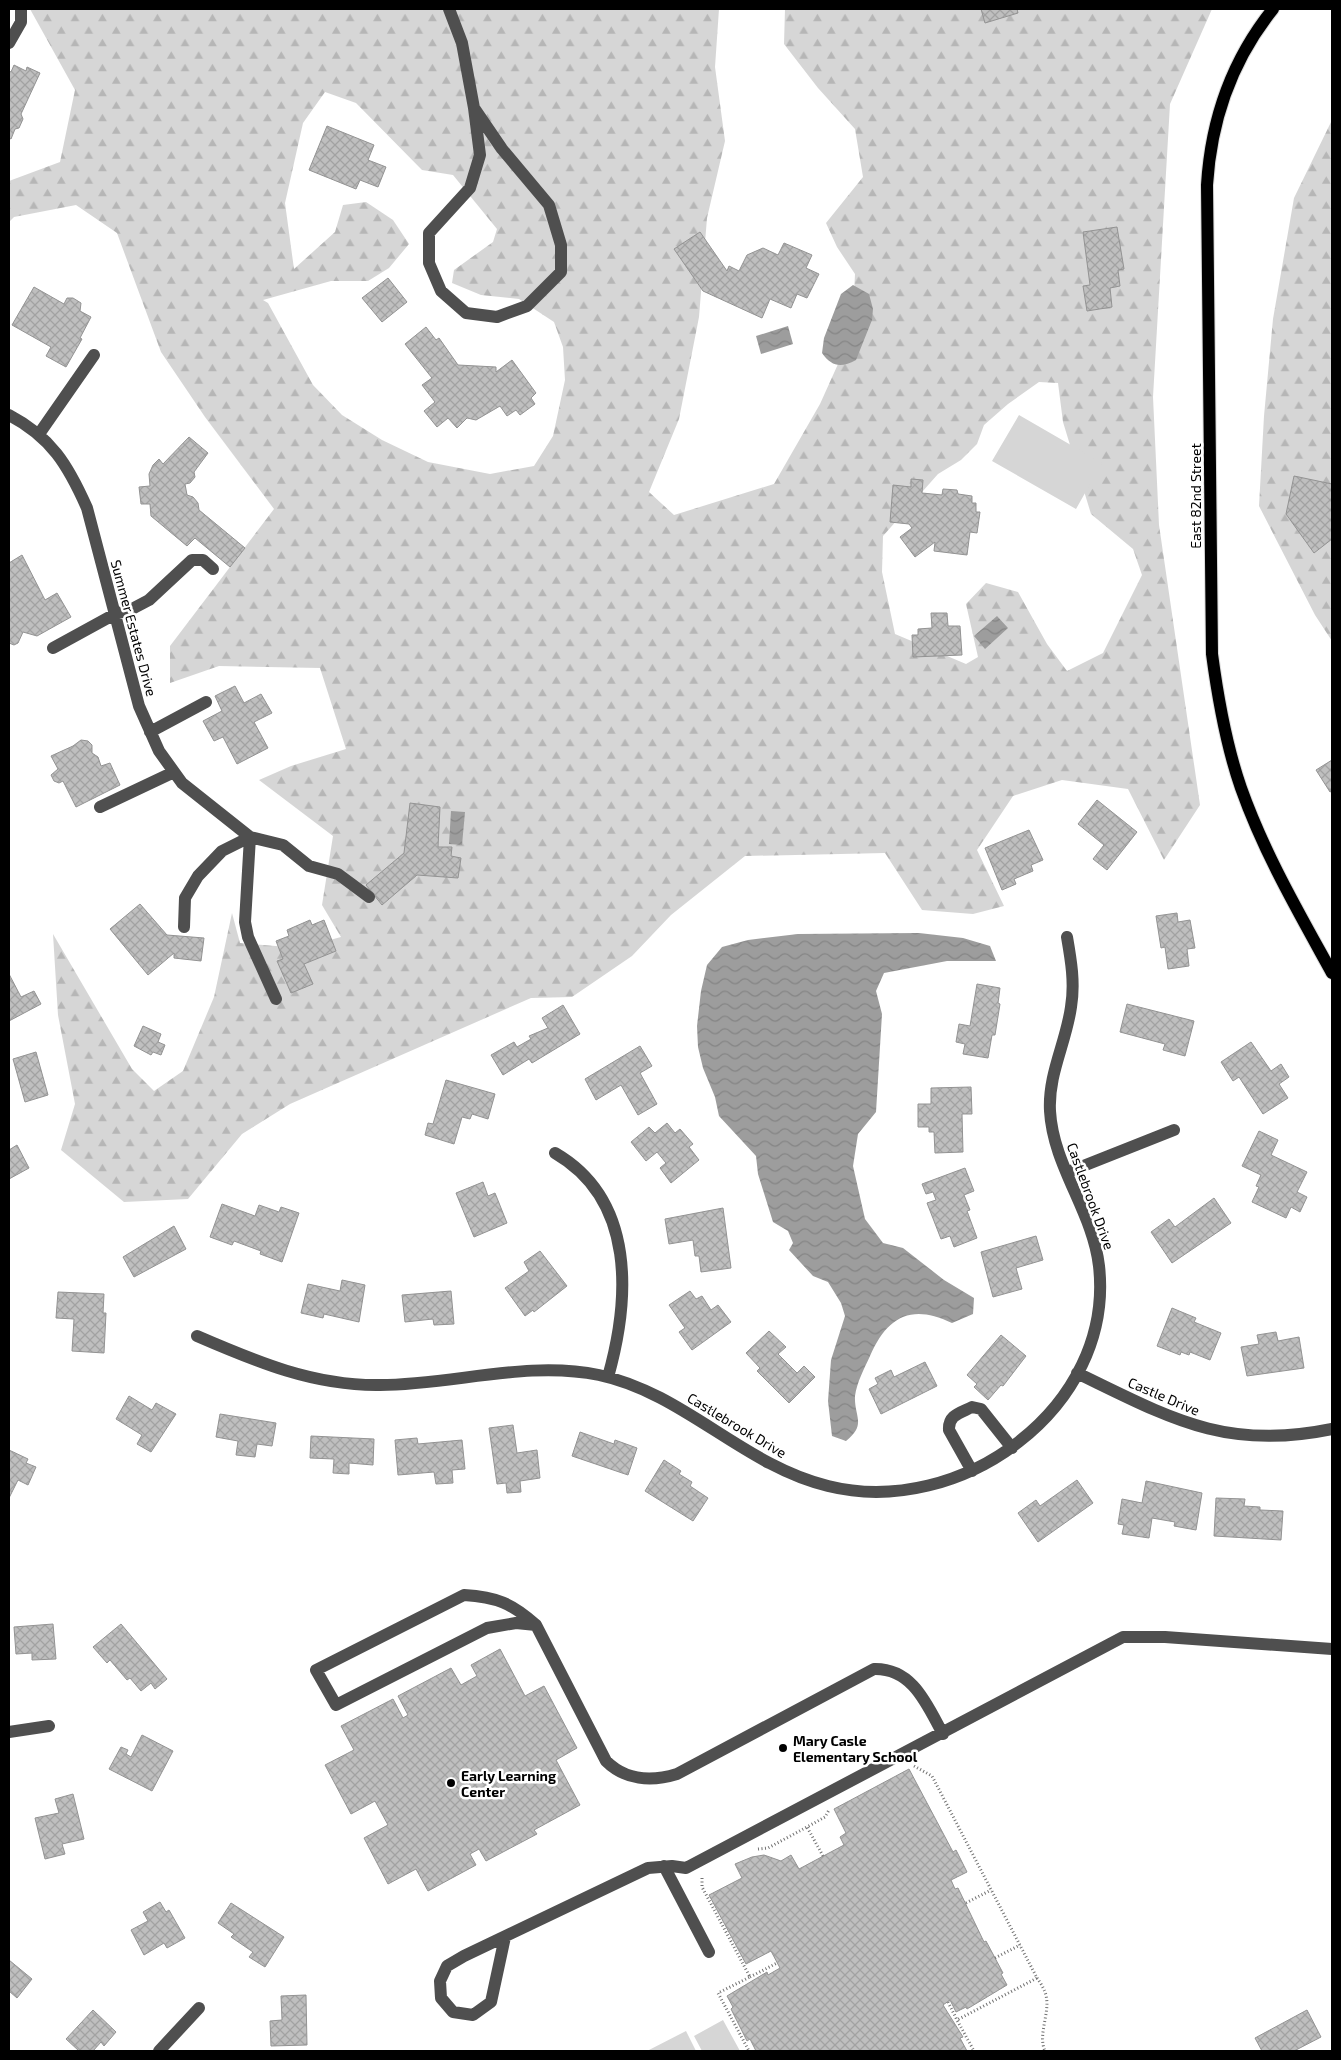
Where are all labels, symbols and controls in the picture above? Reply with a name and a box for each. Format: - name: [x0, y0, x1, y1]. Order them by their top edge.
- street label: East 82nd Street: [1187, 443, 1204, 549]
- street label: Summer Estates Drive: [108, 558, 160, 698]
- street label: Castlebrook Drive: [1064, 1140, 1118, 1252]
- street label: Castle Drive: [1126, 1373, 1202, 1419]
- street label: Castlebrook Drive: [684, 1389, 790, 1461]
- place label: Mary Casle Elementary School: [793, 1732, 918, 1765]
- marker: Mary Casle Elementary School: [777, 1742, 789, 1754]
- place label: Early Learning Center: [461, 1767, 556, 1800]
- marker: Early Learning Center: [445, 1777, 457, 1789]

